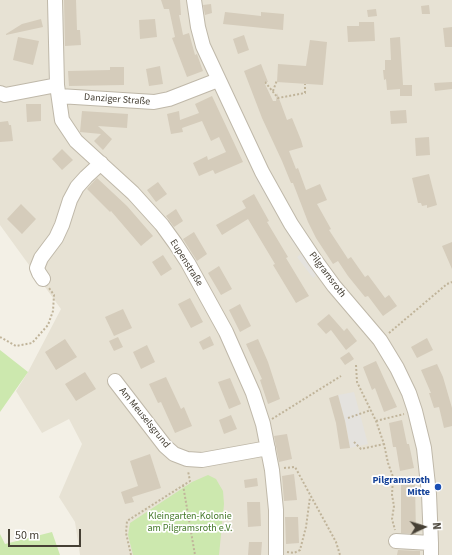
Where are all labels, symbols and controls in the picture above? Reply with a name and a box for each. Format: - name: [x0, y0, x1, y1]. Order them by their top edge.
- street label: Danziger Straße: [84, 92, 150, 108]
- street label: Eupenstraße: [167, 237, 205, 289]
- street label: Pilgramsroth: [306, 250, 348, 300]
- street label: Am Meuselsgrund: [116, 385, 172, 451]
- place label: Pilgramsroth Mitte: [372, 475, 430, 498]
- marker: Pilgramsroth Mitte: [433, 482, 443, 492]
- north arrow: [404, 507, 444, 547]
- park label: Kleingarten-Kolonie am Pilgramsroth e.V.: [147, 511, 233, 534]
- scale bar: [10, 521, 83, 547]
- text: N: [429, 522, 444, 530]
- text: 50 m: [15, 527, 39, 544]

